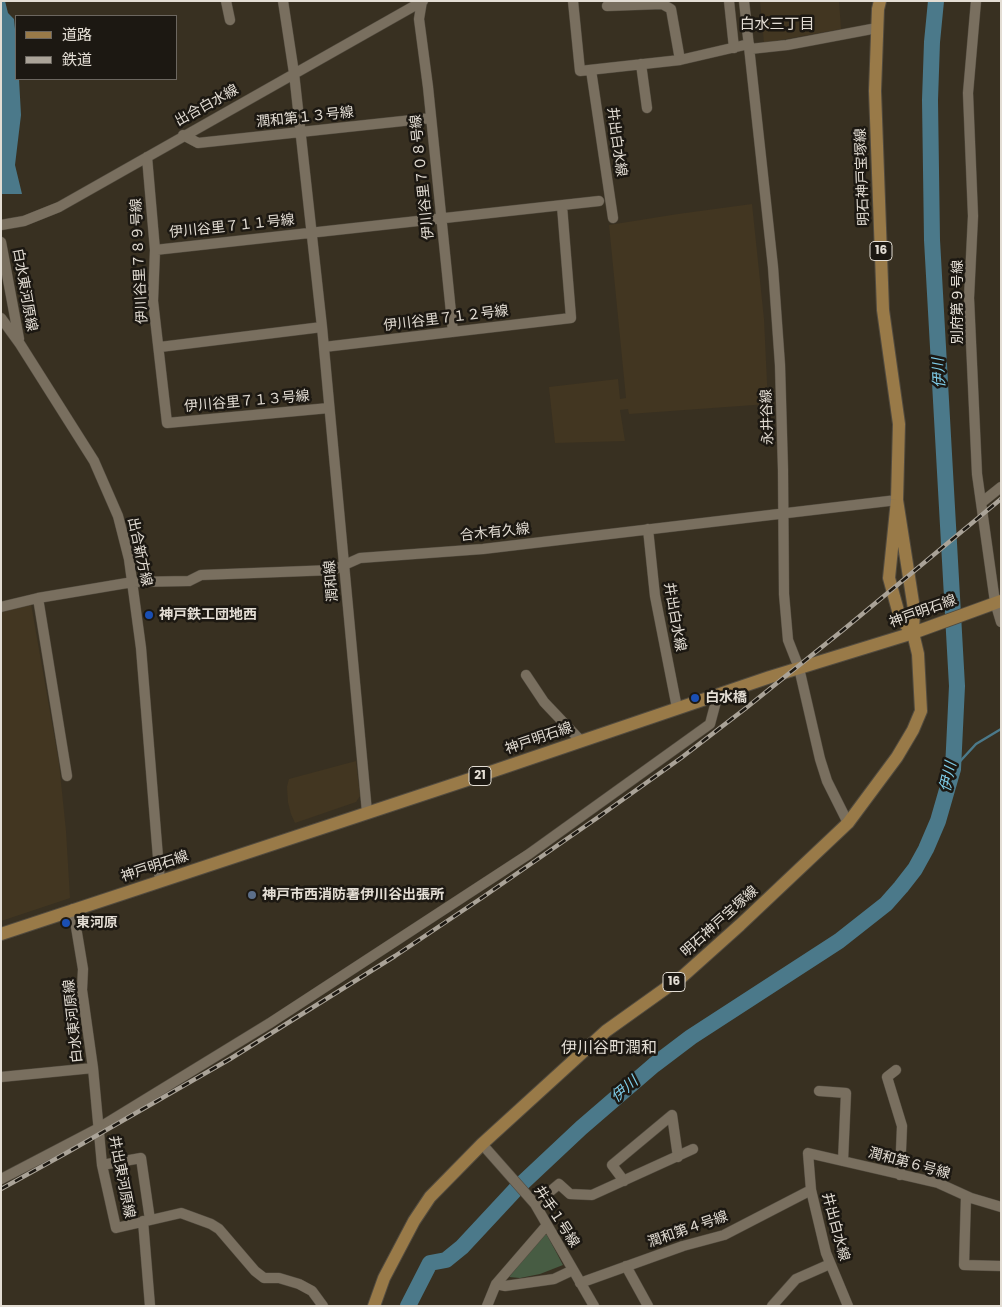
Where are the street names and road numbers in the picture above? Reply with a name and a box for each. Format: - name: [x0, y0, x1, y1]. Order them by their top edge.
- street label: 出合白水線: [172, 82, 242, 130]
- street label: 潤和第１３号線: [255, 105, 355, 131]
- street label: 井出白水線: [603, 106, 629, 178]
- street label: 伊川谷里７０８号線: [408, 113, 438, 241]
- street label: 明石神戸宝塚線: [853, 128, 873, 226]
- street label: 伊川谷里７８９号線: [128, 198, 152, 324]
- street label: 伊川谷里７１１号線: [168, 212, 296, 242]
- road number: 16: [870, 242, 892, 260]
- street label: 白水東河原線: [8, 247, 40, 333]
- street label: 別府第９号線: [950, 260, 966, 344]
- street label: 伊川谷里７１２号線: [382, 303, 510, 335]
- street label: 伊川谷里７１３号線: [184, 388, 310, 416]
- street label: 永井谷線: [759, 389, 777, 445]
- street label: 出合新方線: [124, 516, 154, 588]
- street label: 合木有久線: [459, 521, 531, 545]
- street label: 潤和線: [322, 559, 342, 603]
- street label: 井出白水線: [660, 581, 688, 653]
- street label: 神戸明石線: [887, 592, 959, 632]
- street label: 神戸明石線: [503, 720, 575, 758]
- road number: 21: [469, 766, 491, 786]
- street label: 神戸明石線: [119, 848, 191, 886]
- street label: 明石神戸宝塚線: [678, 883, 762, 961]
- road number: 16: [663, 972, 685, 992]
- street label: 白水東河原線: [61, 978, 87, 1064]
- street label: 井出東河原線: [105, 1134, 137, 1220]
- street label: 潤和第６号線: [866, 1145, 952, 1183]
- street label: 井手１号線: [530, 1183, 582, 1251]
- street label: 井出白水線: [818, 1191, 852, 1263]
- street label: 潤和第４号線: [646, 1208, 730, 1252]

